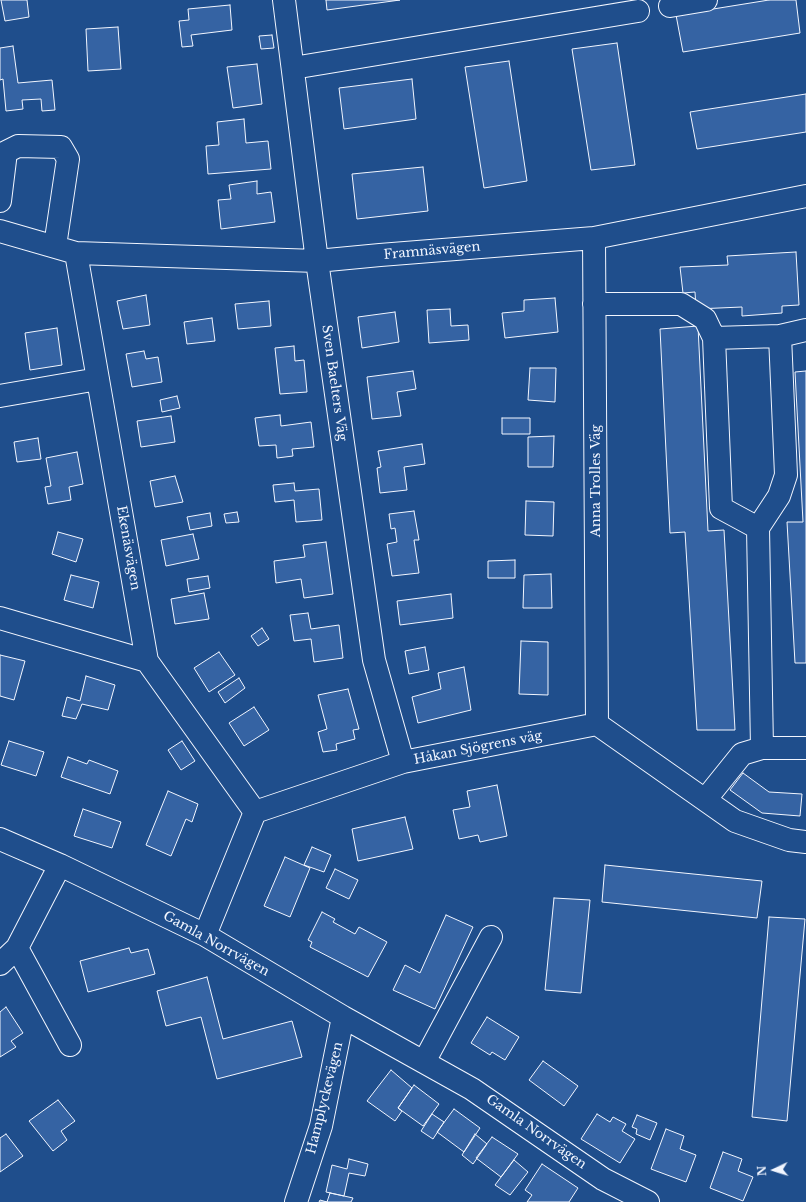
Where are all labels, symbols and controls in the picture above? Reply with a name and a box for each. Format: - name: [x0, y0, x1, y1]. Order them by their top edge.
- street label: Framnäsvägen: [383, 239, 481, 263]
- street label: Sven Baelters Väg: [318, 324, 350, 442]
- street label: Anna Trolles Väg: [588, 425, 604, 537]
- street label: Ekenäsvägen: [113, 505, 143, 591]
- street label: Håkan Sjögrens väg: [412, 728, 544, 768]
- street label: Gamla Norrvägen: [160, 908, 272, 980]
- street label: Hamplyckevägen: [304, 1040, 346, 1156]
- street label: Gamla Norrvägen: [483, 1091, 589, 1173]
- north arrow: [754, 1150, 794, 1190]
- text: N: [755, 1165, 769, 1176]

